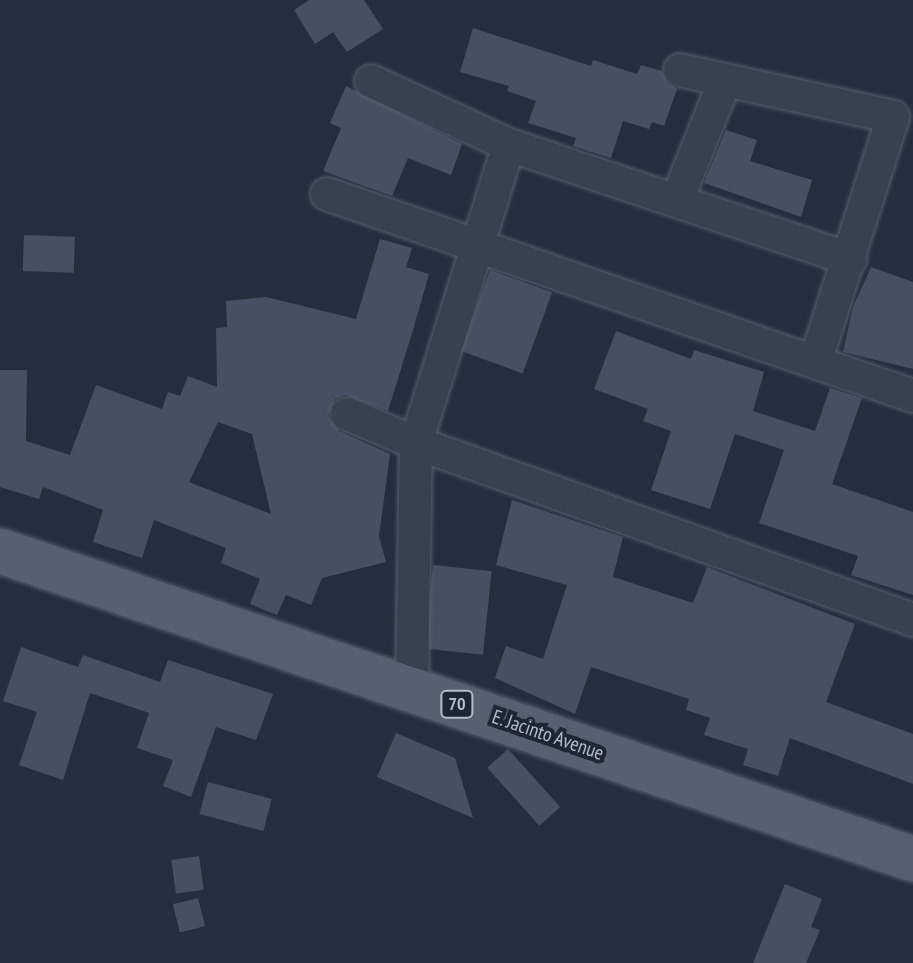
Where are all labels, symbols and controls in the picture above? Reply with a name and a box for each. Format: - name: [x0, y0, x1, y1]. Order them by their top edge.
- road number: 70: [439, 690, 475, 718]
- street label: E. Jacinto Avenue: [488, 704, 608, 766]

